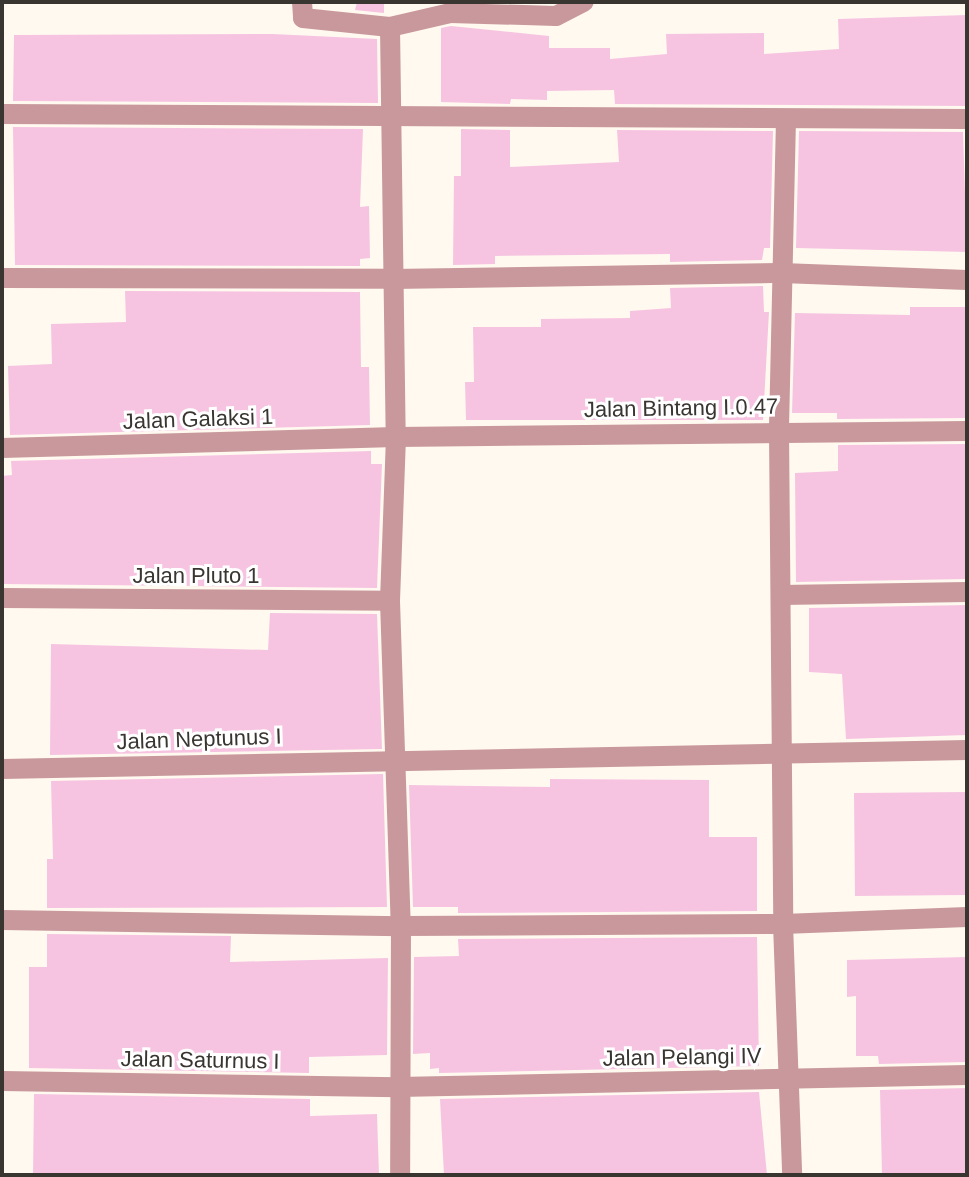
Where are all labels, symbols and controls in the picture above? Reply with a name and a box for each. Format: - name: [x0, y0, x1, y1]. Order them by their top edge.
- street label: Jalan Bintang I.0.47: [584, 393, 778, 423]
- street label: Jalan Galaksi 1: [122, 403, 274, 435]
- street label: Jalan Pluto 1: [132, 563, 260, 589]
- street label: Jalan Neptunus I: [116, 723, 282, 755]
- street label: Jalan Pelangi IV: [602, 1042, 762, 1072]
- street label: Jalan Saturnus I: [120, 1045, 280, 1075]

